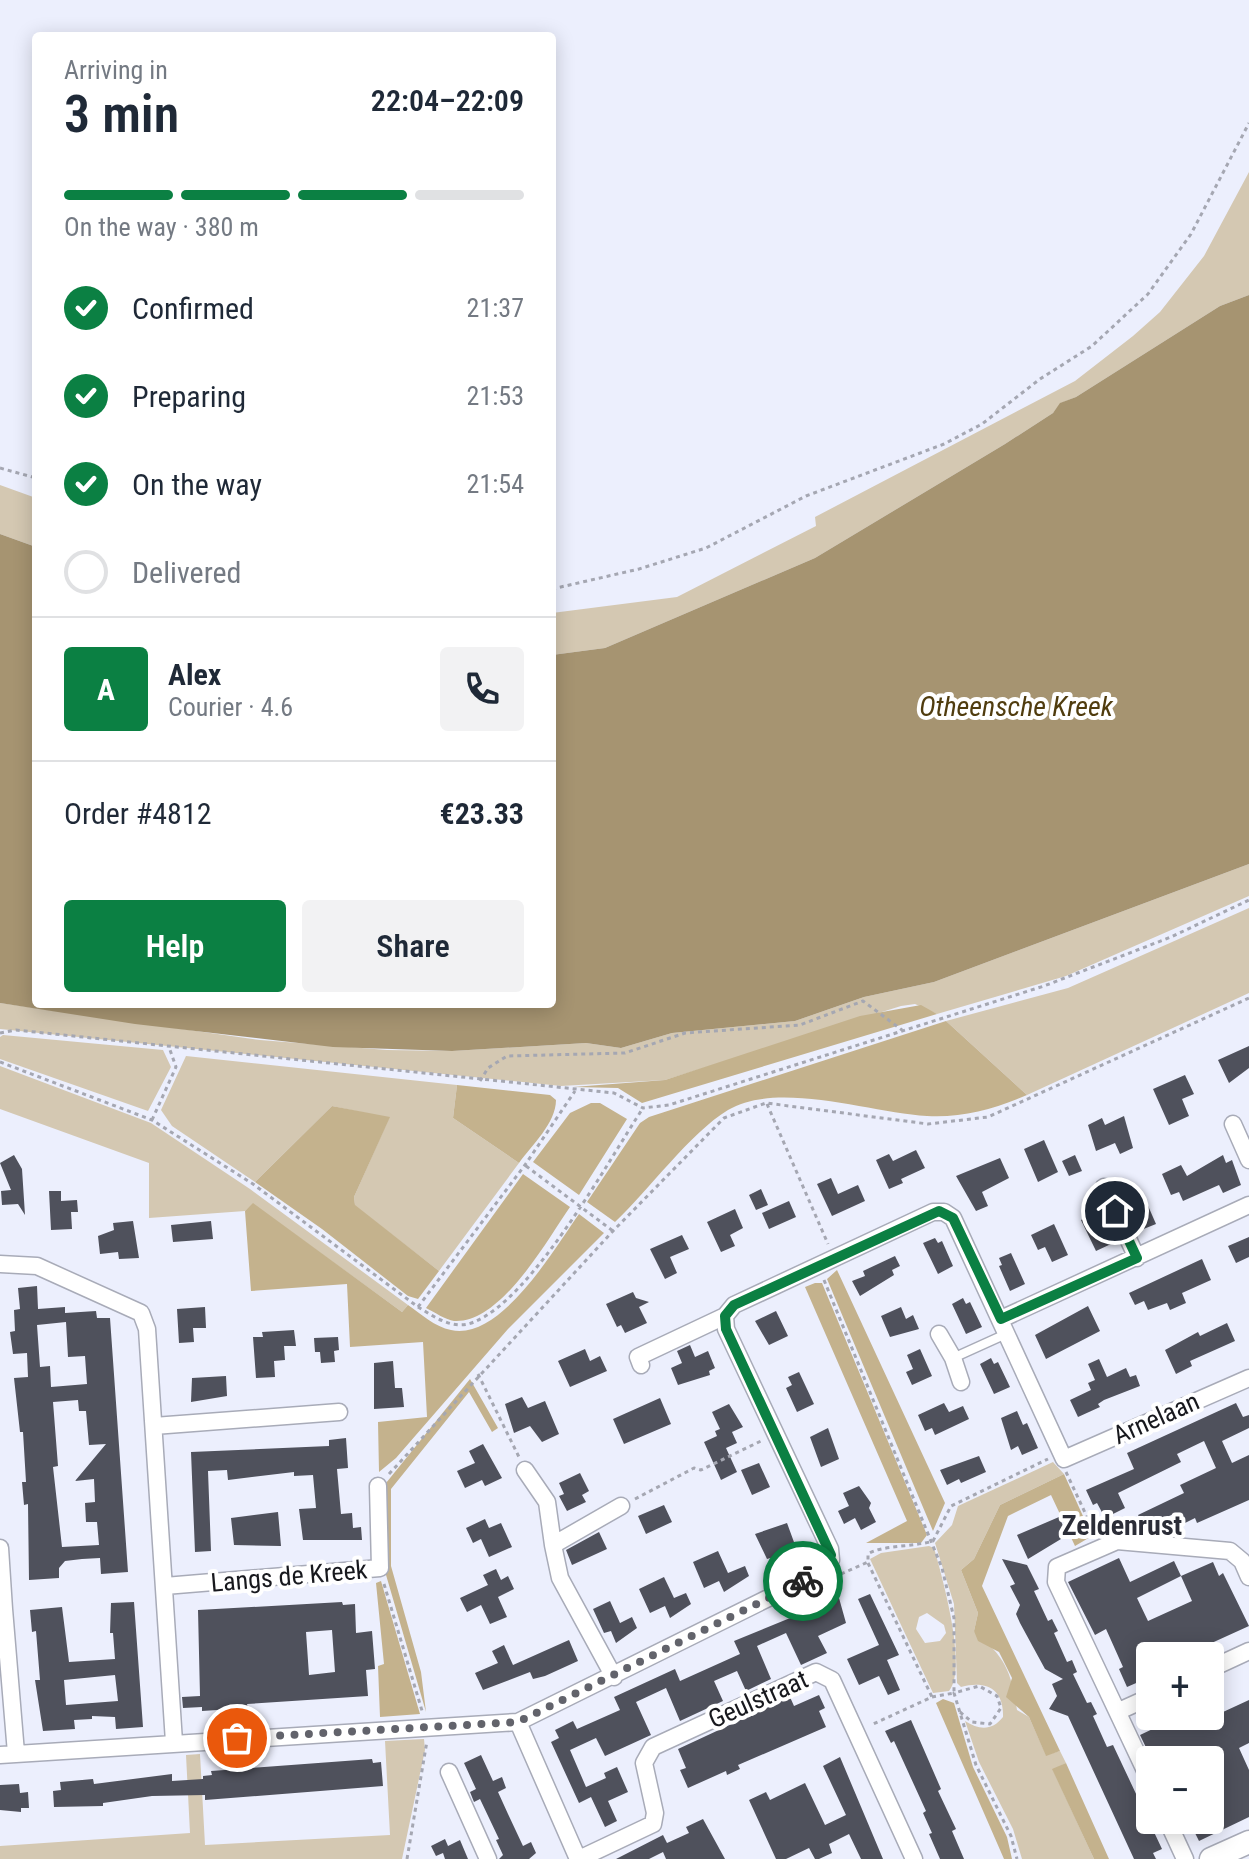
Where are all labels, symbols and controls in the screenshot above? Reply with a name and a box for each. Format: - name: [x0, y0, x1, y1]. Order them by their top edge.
- text: Arriving in: [64, 55, 168, 85]
- text: 22:04–22:09: [371, 83, 524, 118]
- text: 3 min: [64, 84, 179, 145]
- text: On the way · 380 m: [64, 212, 259, 242]
- icon: check: [64, 286, 108, 330]
- text: Confirmed: [132, 291, 254, 326]
- text: 21:37: [467, 293, 524, 323]
- icon: check: [64, 374, 108, 418]
- text: Preparing: [132, 379, 246, 414]
- text: 21:53: [467, 381, 524, 411]
- icon: check: [64, 462, 108, 506]
- text: On the way: [132, 467, 262, 502]
- text: 21:54: [467, 469, 524, 499]
- text: Delivered: [132, 555, 241, 590]
- button: phone: [440, 647, 524, 731]
- text: Alex: [168, 657, 221, 692]
- text: A: [97, 672, 115, 707]
- water label: Otheensche Kreek: [919, 690, 1114, 723]
- text: Courier · 4.6: [168, 692, 293, 722]
- text: Order #4812: [64, 796, 212, 831]
- text: €23.33: [439, 796, 524, 831]
- button: Help: [64, 900, 286, 992]
- button: Share: [302, 900, 524, 992]
- pin: [1081, 1177, 1149, 1245]
- icon: home: [1093, 1189, 1137, 1233]
- street label: Arnelaan: [1108, 1386, 1204, 1450]
- district label: Zeldenrust: [1062, 1509, 1182, 1542]
- courier: [763, 1541, 843, 1621]
- street label: Langs de Kreek: [209, 1554, 369, 1598]
- icon: bike: [781, 1559, 825, 1603]
- map controls: [1136, 1642, 1224, 1834]
- button: +: [1136, 1642, 1224, 1730]
- street label: Geulstraat: [704, 1664, 812, 1734]
- pin: [203, 1704, 271, 1772]
- icon: bag: [215, 1716, 259, 1760]
- button: −: [1136, 1746, 1224, 1834]

